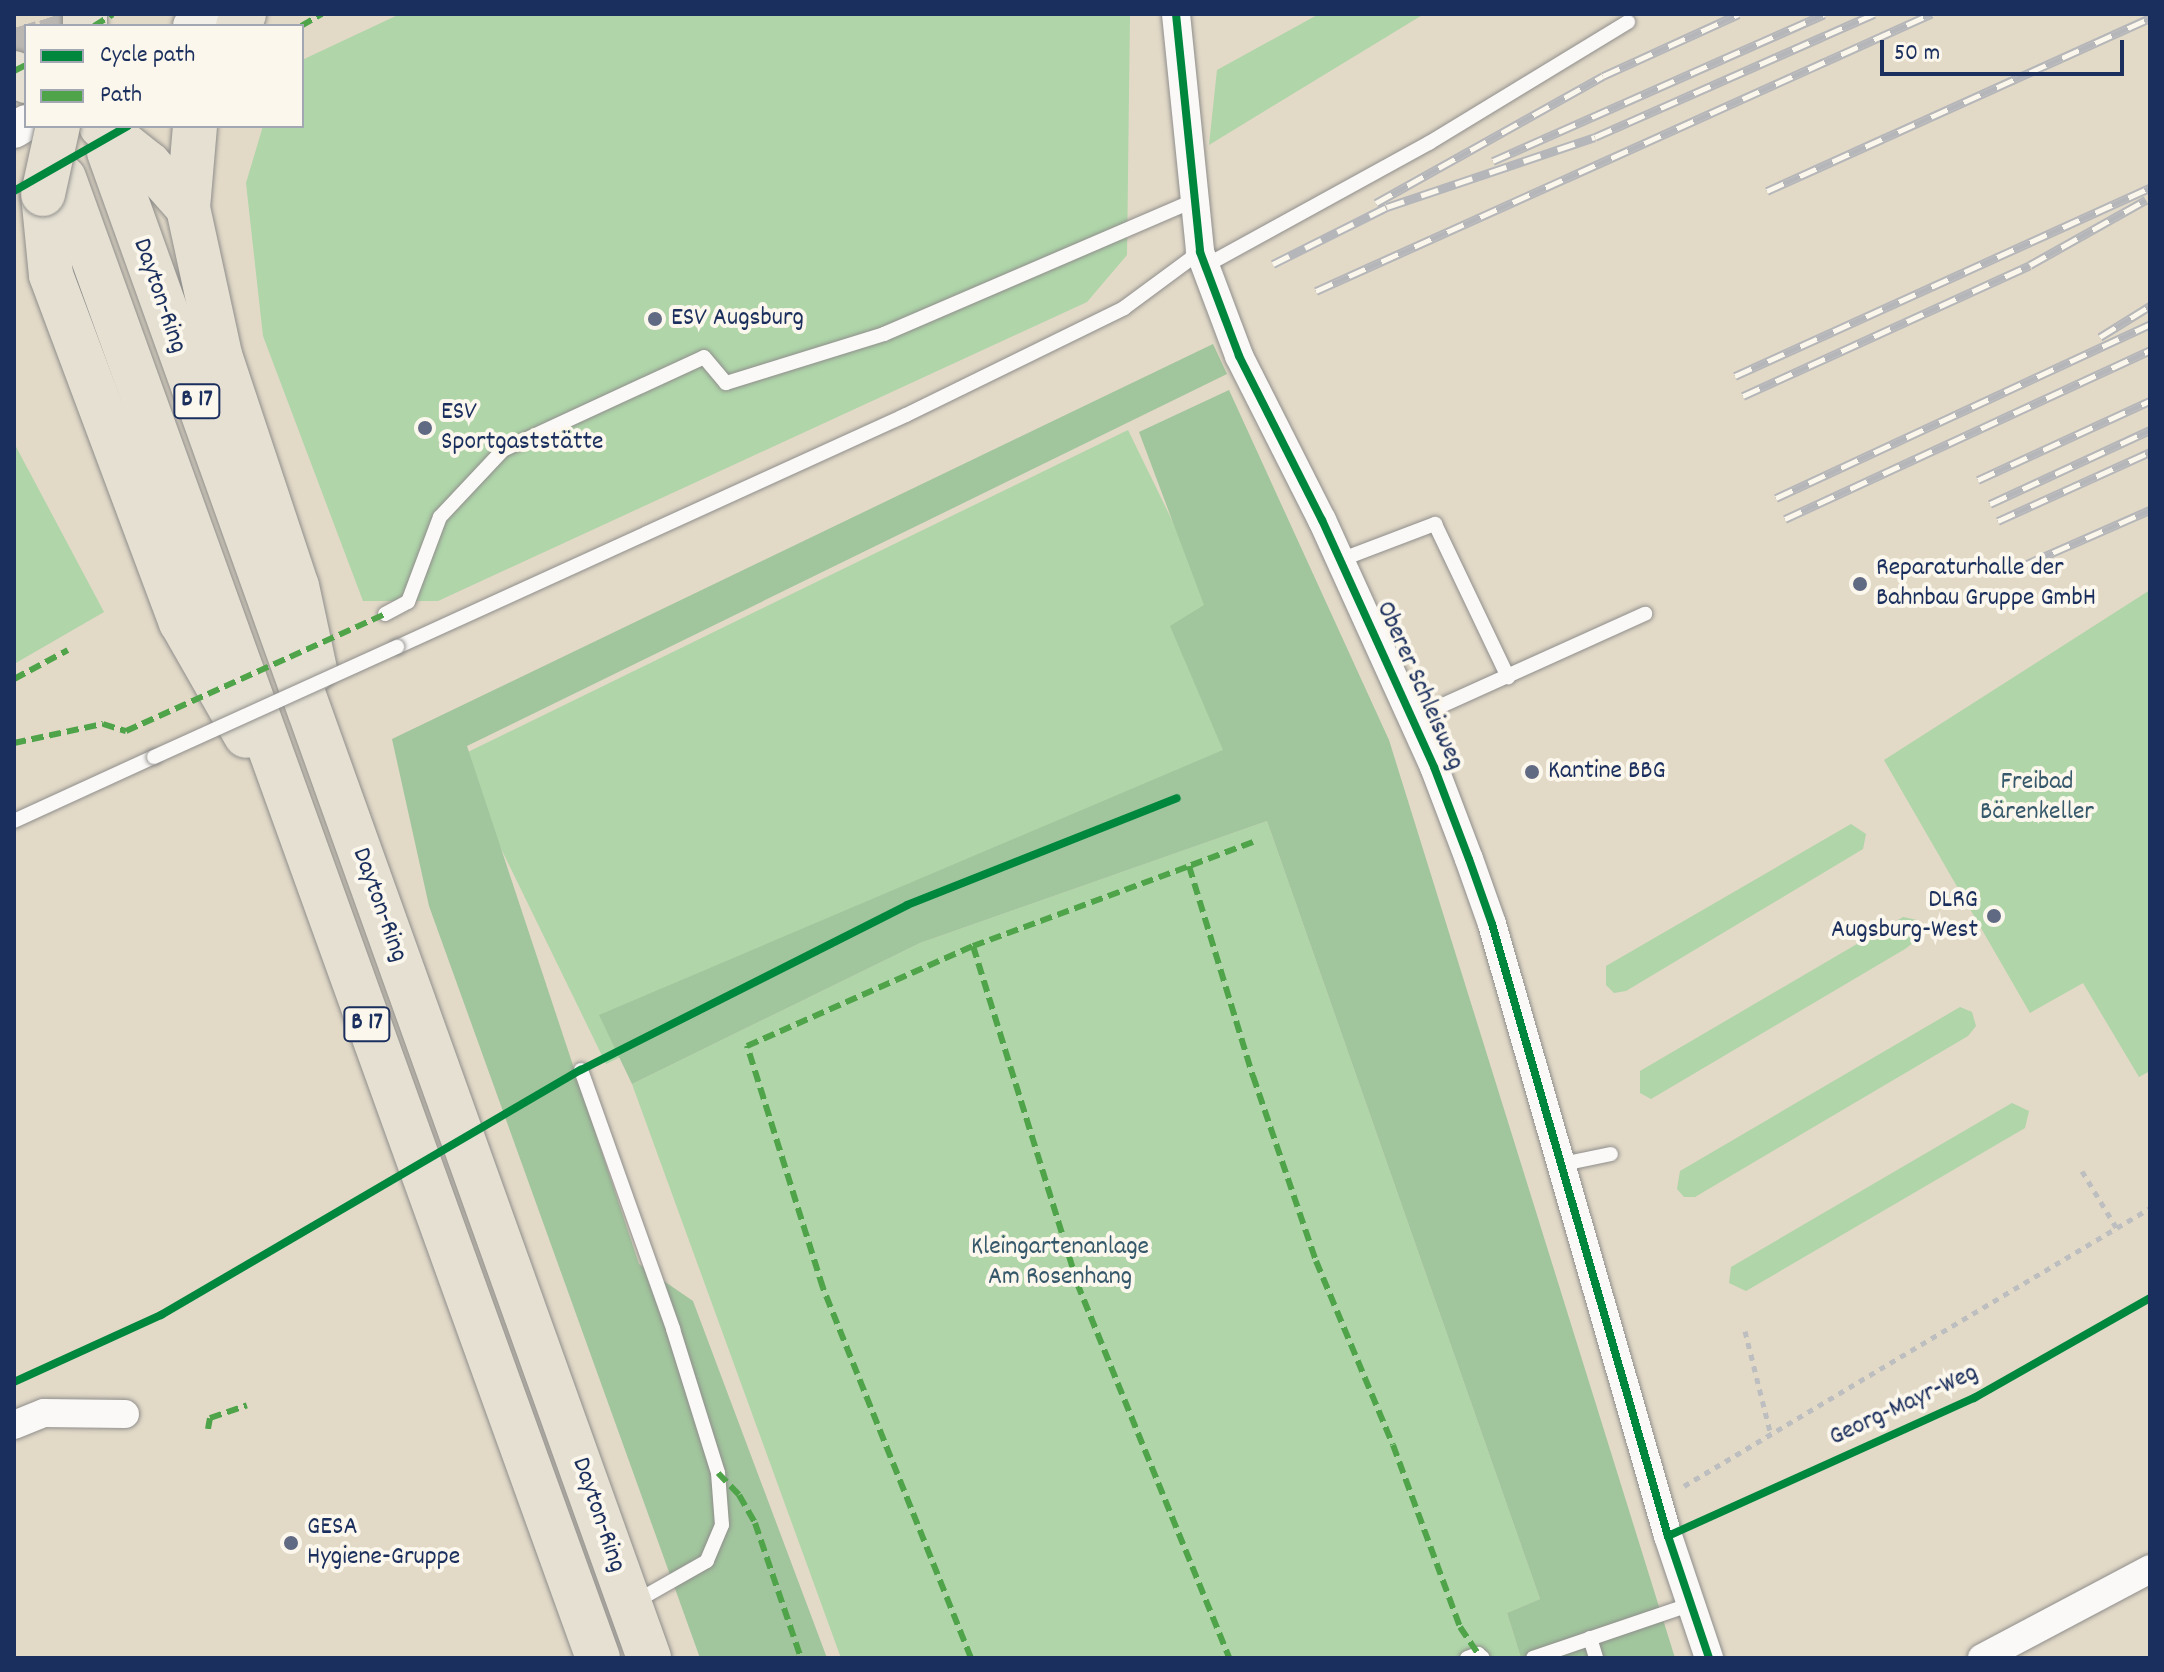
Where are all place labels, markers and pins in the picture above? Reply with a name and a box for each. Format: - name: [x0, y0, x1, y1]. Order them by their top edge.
- place label: ESV Augsburg: [671, 303, 804, 335]
- marker: ESV Augsburg: [646, 310, 664, 328]
- place label: ESV Sportgaststätte: [441, 397, 604, 458]
- marker: ESV Sportgaststätte: [416, 419, 434, 437]
- place label: Reparaturhalle der Bahnbau Gruppe GmbH: [1876, 553, 2096, 614]
- marker: Reparaturhalle der Bahnbau Gruppe GmbH: [1851, 575, 1869, 593]
- place label: Kantine BBG: [1548, 756, 1666, 788]
- marker: Kantine BBG: [1523, 763, 1541, 781]
- place label: DLRG Augsburg-West: [1831, 885, 1978, 946]
- marker: DLRG Augsburg-West: [1985, 907, 2003, 925]
- place label: GESA Hygiene-Gruppe: [307, 1512, 460, 1574]
- marker: GESA Hygiene-Gruppe: [282, 1534, 300, 1552]

